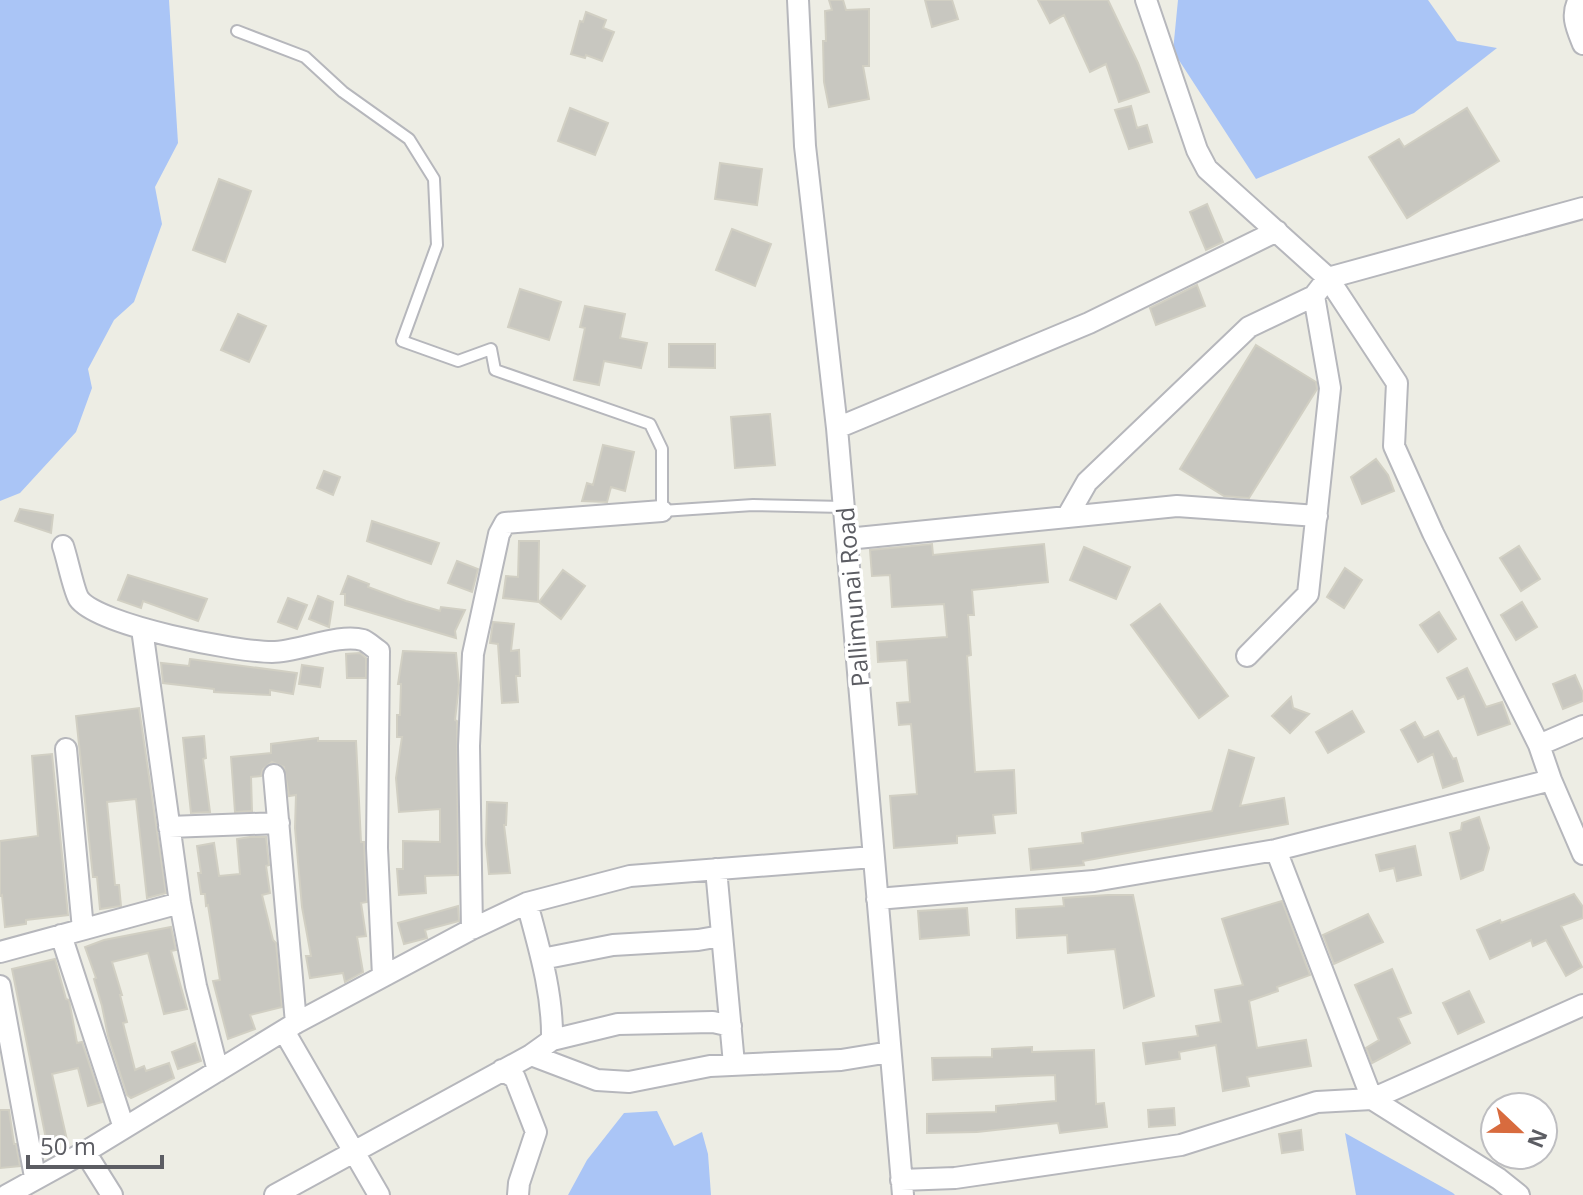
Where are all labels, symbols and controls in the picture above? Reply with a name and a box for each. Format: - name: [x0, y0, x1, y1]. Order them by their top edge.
- street label: Pallimunai Road: [828, 506, 876, 688]
- north arrow: [1479, 1091, 1559, 1171]
- scale bar: [28, 1119, 162, 1169]
- text: N: [1521, 1125, 1556, 1153]
- text: 50 m: [40, 1129, 96, 1162]

